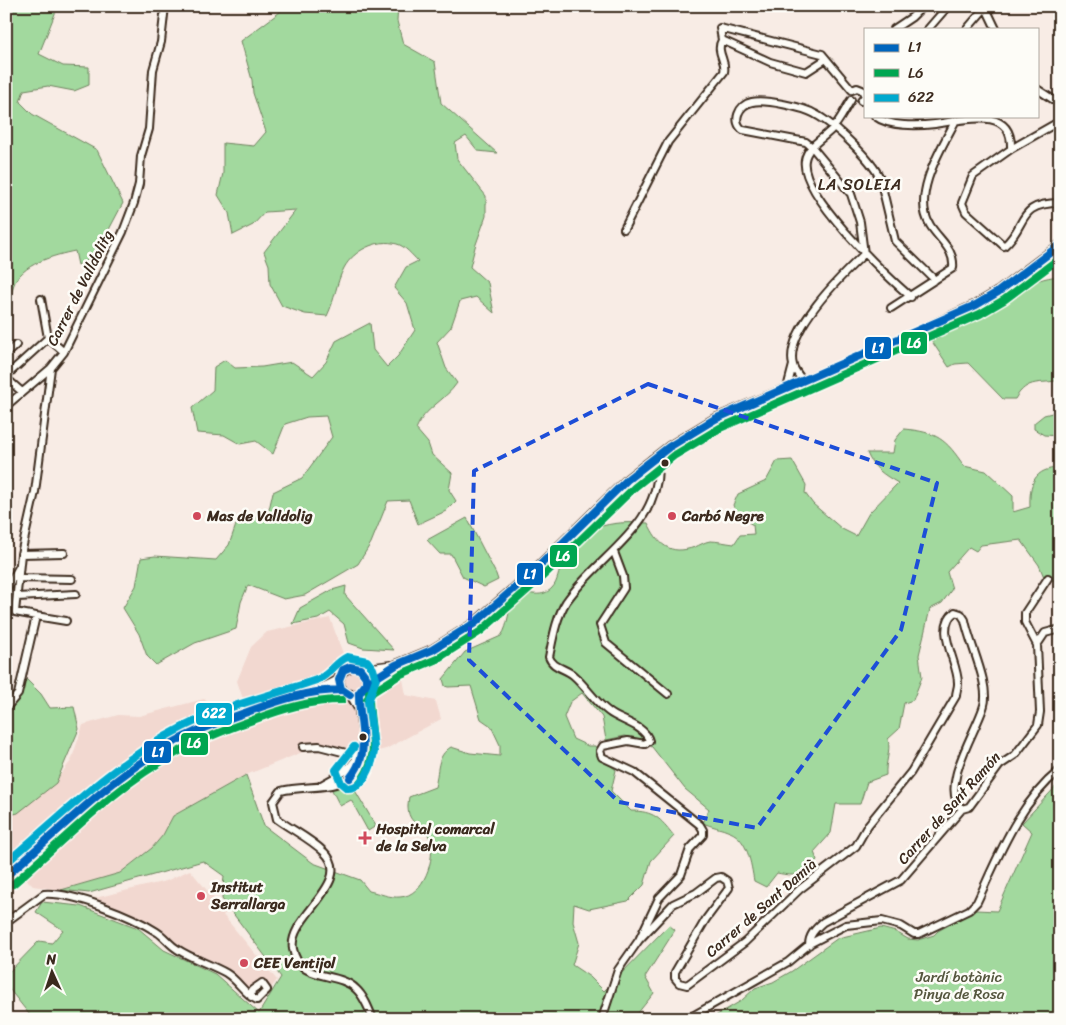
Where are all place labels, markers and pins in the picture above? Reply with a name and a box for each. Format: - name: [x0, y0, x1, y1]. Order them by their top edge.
- unlabelled marker: [660, 458, 670, 468]
- place label: Mas de Valldolig: [206, 503, 313, 529]
- place label: Carbó Negre: [681, 503, 765, 529]
- marker: Mas de Valldolig: [191, 510, 203, 522]
- marker: Carbó Negre: [666, 510, 678, 522]
- unlabelled marker: [358, 732, 368, 742]
- place label: Hospital comarcal de la Selva: [375, 816, 495, 859]
- marker: Hospital comarcal de la Selva: [358, 831, 372, 845]
- place label: Institut Serrallarga: [210, 874, 286, 917]
- marker: Institut Serrallarga: [195, 890, 207, 902]
- place label: CEE Ventijol: [253, 950, 336, 976]
- marker: CEE Ventijol: [238, 957, 250, 969]

